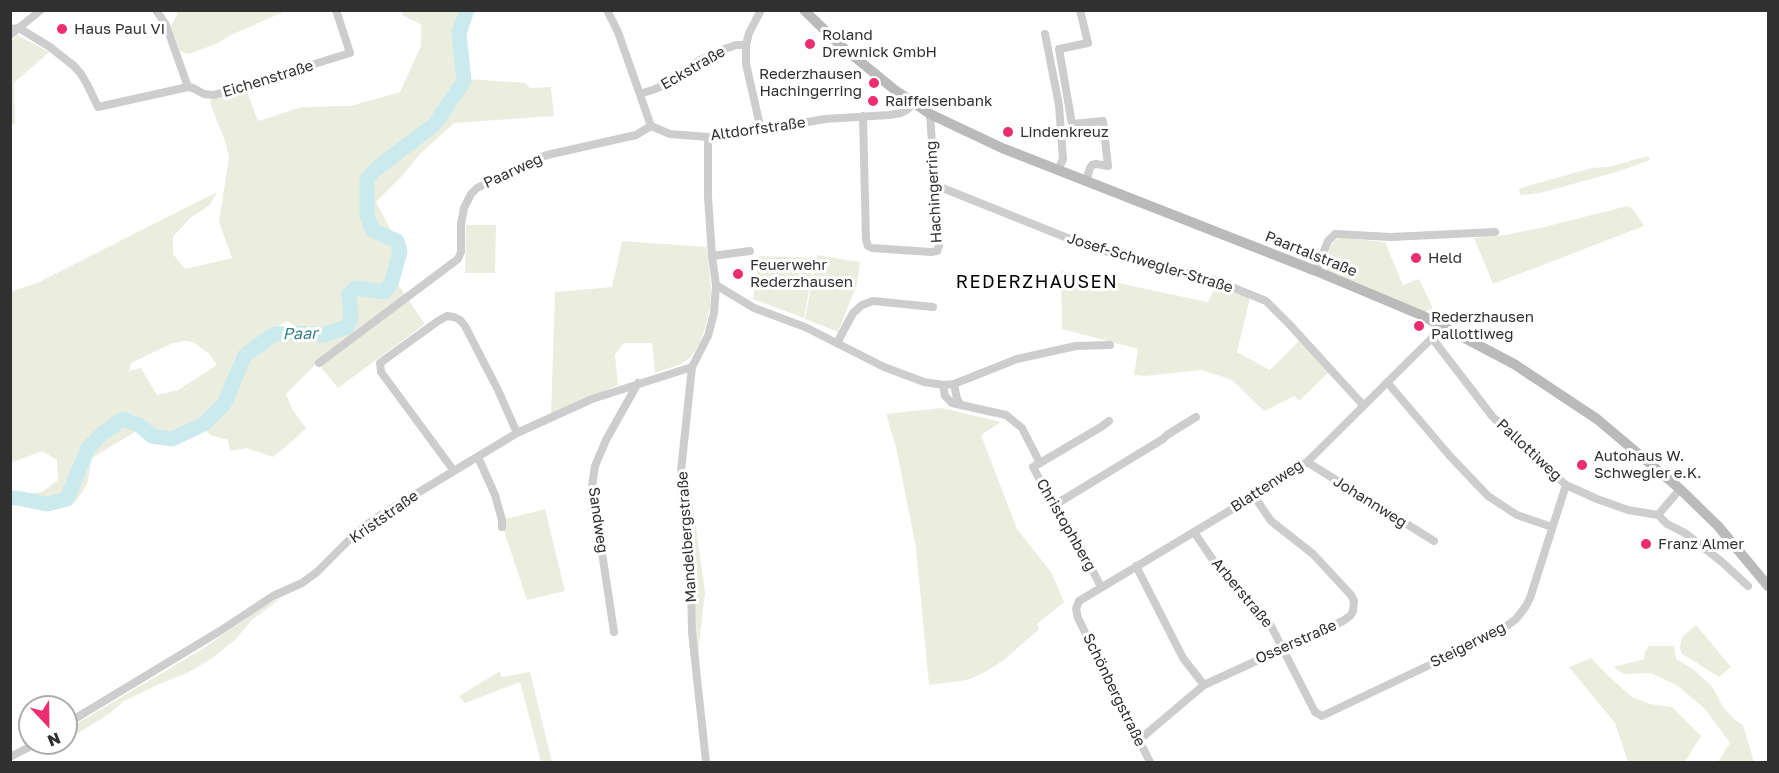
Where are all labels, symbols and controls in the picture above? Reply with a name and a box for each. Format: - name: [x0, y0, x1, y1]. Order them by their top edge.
- place label: Haus Paul VI: [74, 20, 165, 38]
- marker: Haus Paul VI: [55, 22, 69, 36]
- place label: Roland Drewnick GmbH: [822, 26, 937, 61]
- marker: Roland Drewnick GmbH: [803, 37, 817, 51]
- street label: Eckstraße: [658, 42, 728, 94]
- street label: Eichenstraße: [220, 57, 316, 101]
- place label: Rederzhausen Hachingerring: [759, 65, 862, 100]
- marker: Rederzhausen Hachingerring: [867, 76, 881, 90]
- place label: Raiffeisenbank: [885, 92, 992, 110]
- marker: Raiffeisenbank: [866, 94, 880, 108]
- street label: Altdorfstraße: [709, 113, 807, 145]
- place label: Lindenkreuz: [1020, 123, 1109, 141]
- marker: Lindenkreuz: [1001, 125, 1015, 139]
- street label: Hachingerring: [922, 140, 946, 244]
- street label: Paarweg: [481, 150, 545, 192]
- street label: Paartalstraße: [1262, 227, 1360, 281]
- street label: Josef-Schwegler-Straße: [1065, 229, 1235, 297]
- place label: Held: [1428, 249, 1462, 267]
- marker: Held: [1409, 251, 1423, 265]
- place label: Feuerwehr Rederzhausen: [750, 256, 853, 291]
- marker: Feuerwehr Rederzhausen: [731, 267, 745, 281]
- district label: REDERZHAUSEN: [956, 271, 1118, 293]
- place label: Rederzhausen Pallottiweg: [1431, 308, 1534, 343]
- marker: Rederzhausen Pallottiweg: [1412, 319, 1426, 333]
- water label: Paar: [283, 324, 317, 344]
- street label: Pallottiweg: [1493, 415, 1565, 485]
- place label: Autohaus W. Schwegler e.K.: [1594, 447, 1701, 482]
- street label: Blattenweg: [1227, 456, 1307, 516]
- marker: Autohaus W. Schwegler e.K.: [1575, 458, 1589, 472]
- street label: Mandelbergstraße: [673, 471, 701, 603]
- street label: Johannweg: [1330, 472, 1410, 532]
- street label: Christophberg: [1032, 476, 1100, 574]
- street label: Sandweg: [584, 486, 612, 554]
- street label: Kriststraße: [346, 487, 422, 547]
- place label: Franz Almer: [1658, 535, 1744, 553]
- marker: Franz Almer: [1639, 537, 1653, 551]
- street label: Arberstraße: [1208, 555, 1276, 631]
- street label: Osserstraße: [1253, 616, 1339, 668]
- street label: Steigerweg: [1427, 618, 1509, 672]
- street label: Schönbergstraße: [1079, 631, 1149, 749]
- north arrow: [18, 695, 78, 755]
- text: N: [45, 728, 63, 751]

